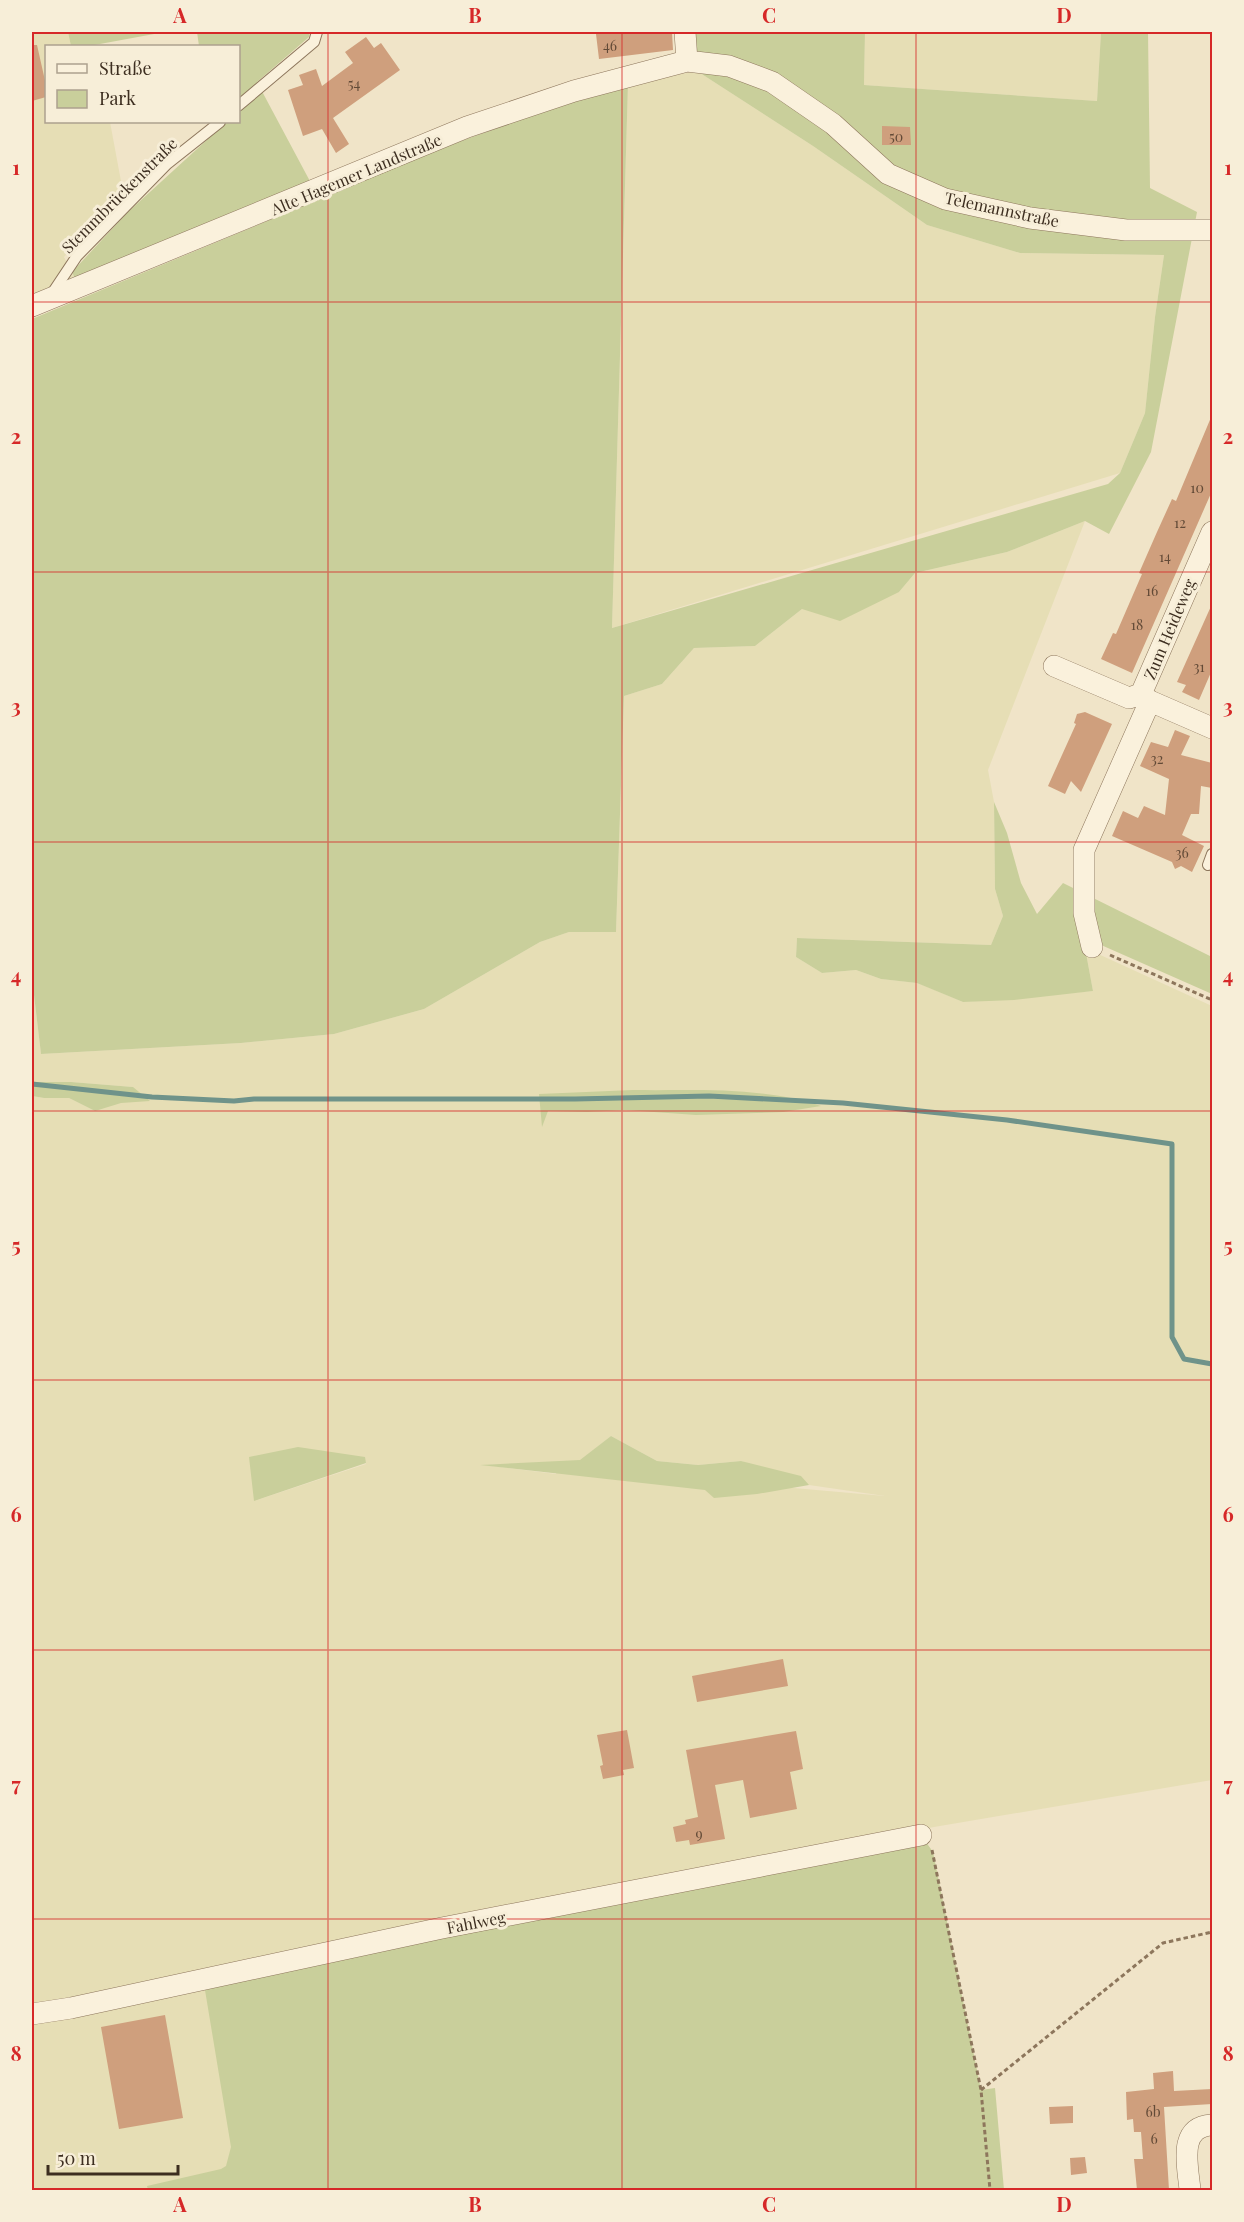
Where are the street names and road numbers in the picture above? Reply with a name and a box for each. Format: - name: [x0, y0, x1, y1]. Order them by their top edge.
- street label: Alte Hagemer Landstraße: [267, 128, 445, 220]
- street label: Stemmbrückenstraße: [57, 133, 181, 257]
- street label: Telemannstraße: [943, 187, 1061, 231]
- street label: Zum Heideweg: [1138, 575, 1200, 683]
- street label: Fahlweg: [445, 1906, 508, 1938]

